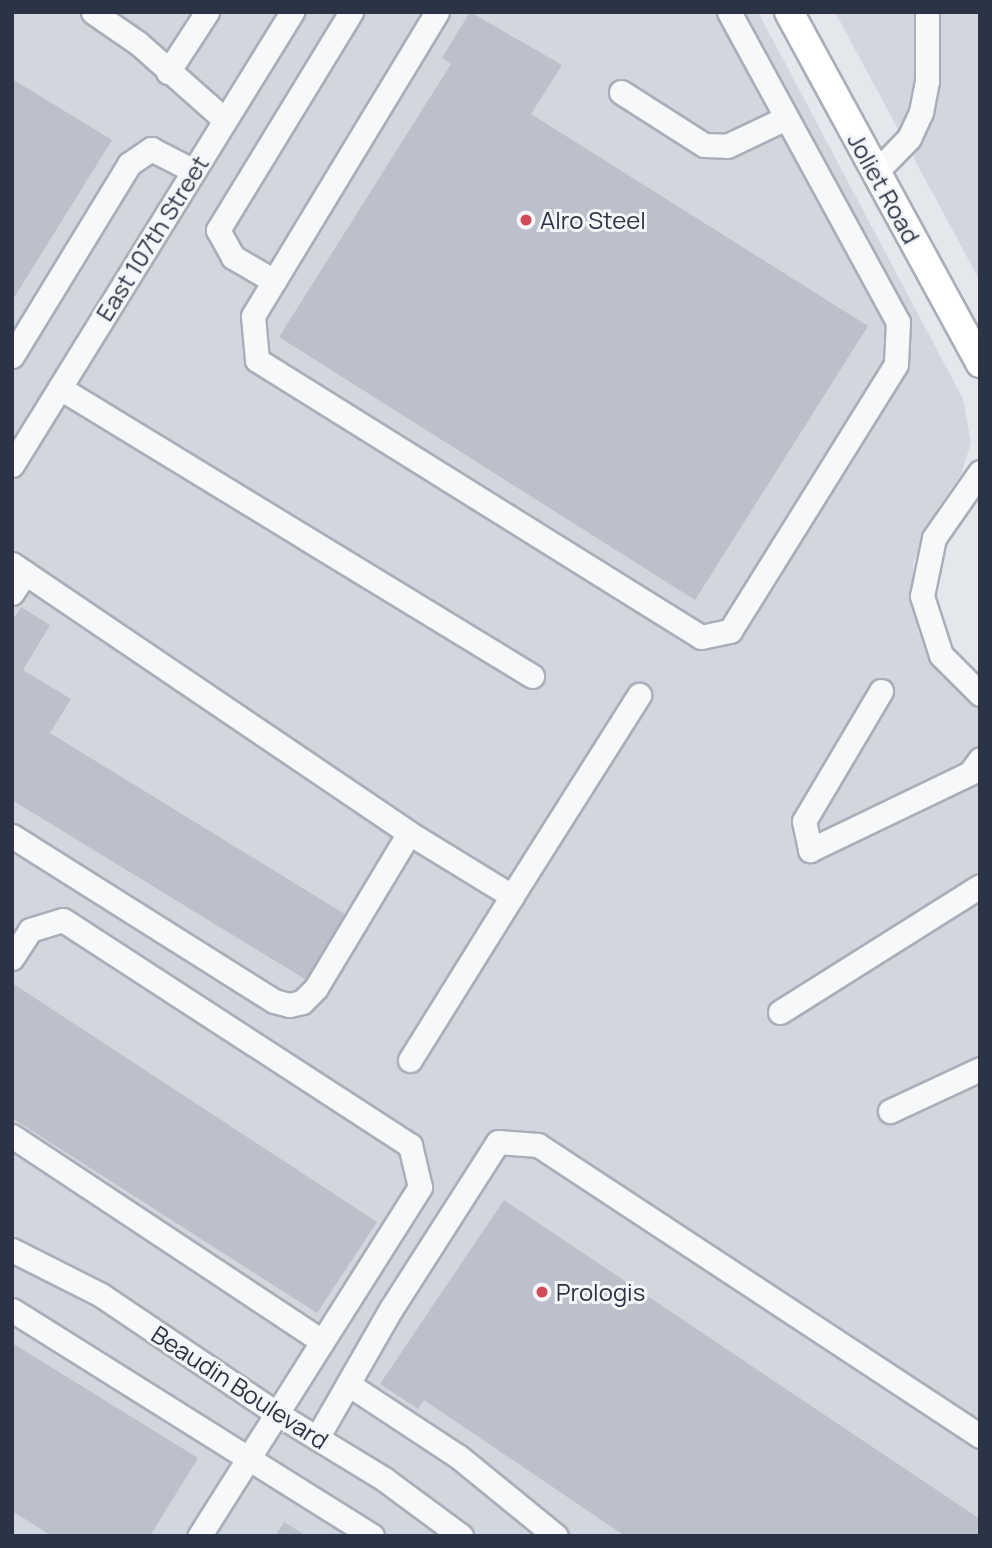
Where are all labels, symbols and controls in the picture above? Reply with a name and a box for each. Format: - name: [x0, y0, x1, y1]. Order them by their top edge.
- street label: Joliet Road: [842, 128, 926, 248]
- street label: East 107th Street: [90, 150, 214, 326]
- place label: Alro Steel: [540, 206, 646, 234]
- marker: Alro Steel: [518, 212, 534, 228]
- place label: Prologis: [556, 1278, 645, 1306]
- marker: Prologis: [534, 1284, 550, 1300]
- street label: Beaudin Boulevard: [146, 1319, 334, 1455]

